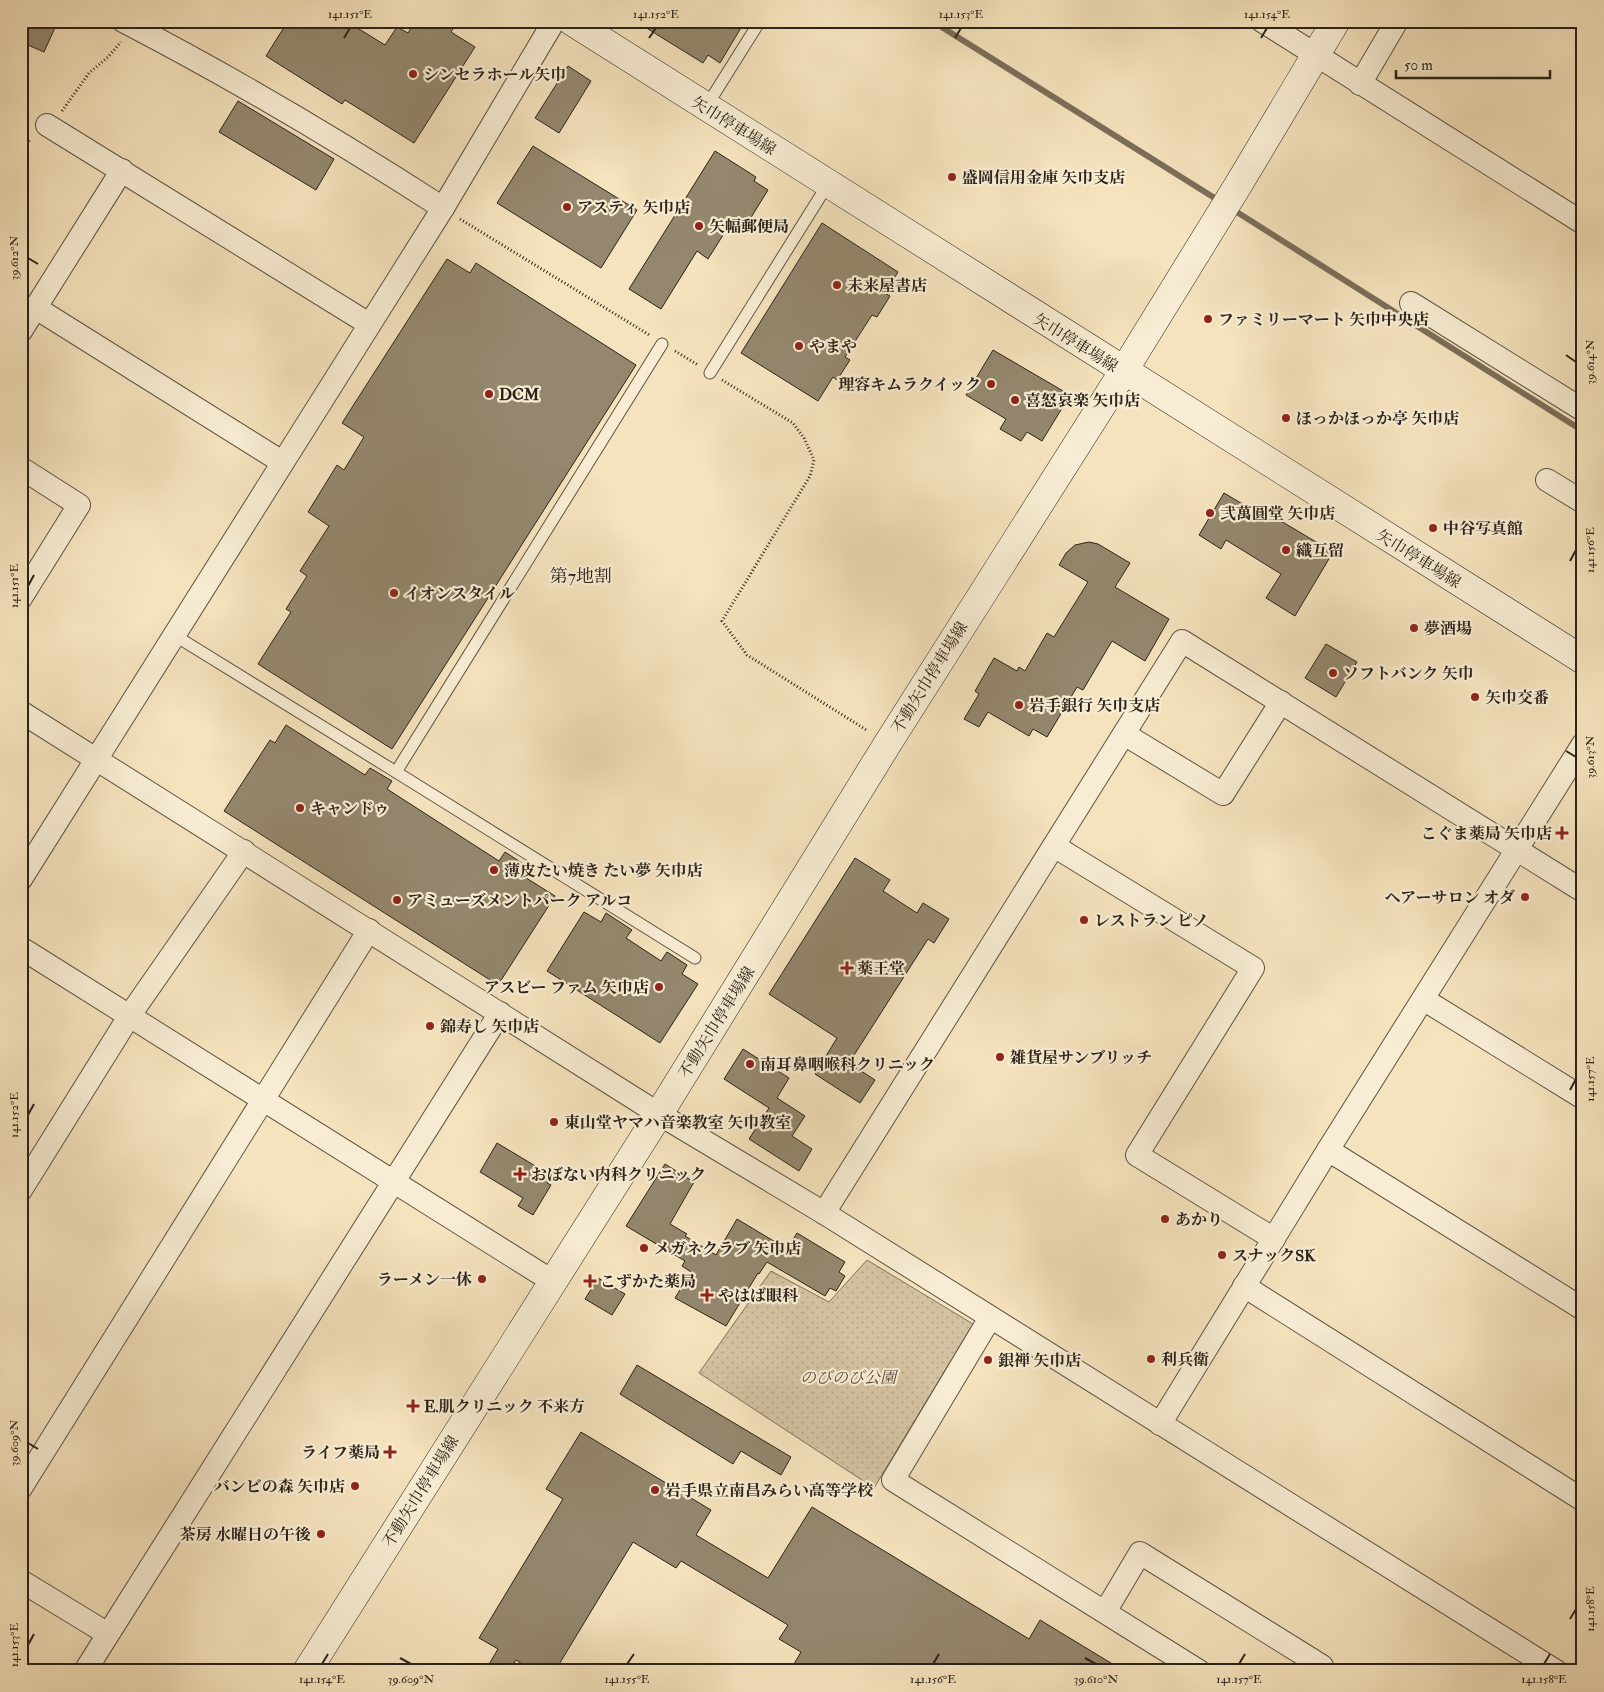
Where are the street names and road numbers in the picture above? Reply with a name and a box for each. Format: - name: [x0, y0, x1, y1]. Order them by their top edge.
- street label: 矢巾停車場線: [687, 92, 779, 160]
- street label: 矢巾停車場線: [1029, 309, 1121, 377]
- street label: 矢巾停車場線: [1372, 525, 1464, 593]
- street label: 不動矢巾停車場線: [887, 618, 972, 737]
- street label: 不動矢巾停車場線: [674, 963, 759, 1082]
- street label: 不動矢巾停車場線: [378, 1432, 463, 1551]

